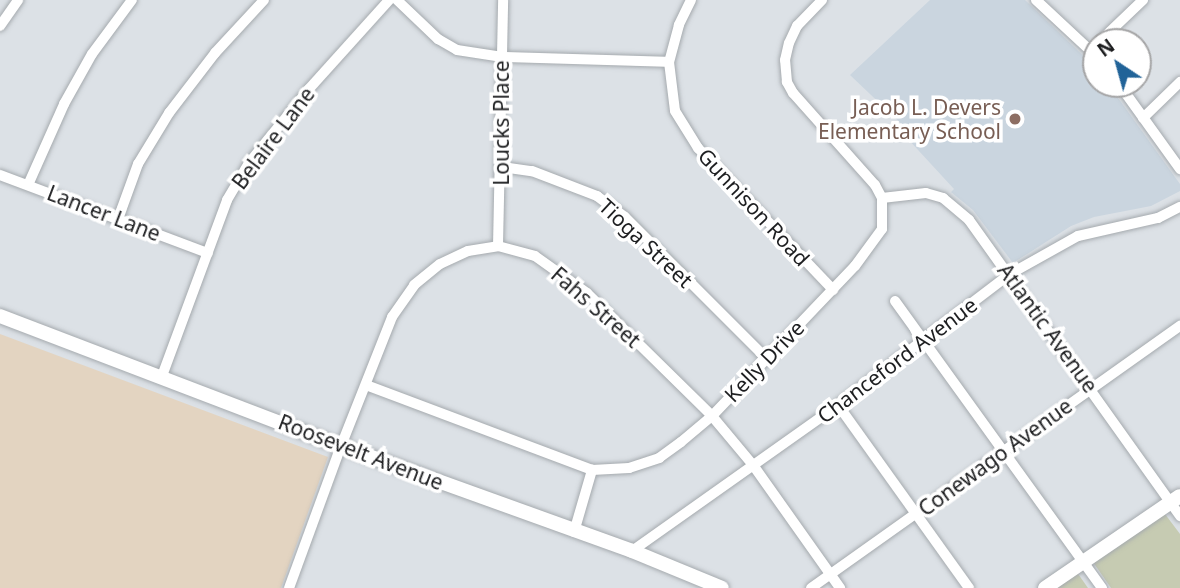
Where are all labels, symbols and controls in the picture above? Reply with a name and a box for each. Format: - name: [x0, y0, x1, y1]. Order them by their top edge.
- north arrow: [1082, 28, 1152, 98]
- text: N: [1092, 33, 1120, 63]
- street label: Loucks Place: [488, 60, 514, 186]
- street label: Belaire Lane: [226, 82, 320, 194]
- place label: Jacob L. Devers Elementary School: [818, 94, 1001, 144]
- marker: Jacob L. Devers Elementary School: [1007, 111, 1023, 127]
- street label: Gunnison Road: [693, 143, 815, 271]
- street label: Lancer Lane: [44, 180, 164, 246]
- street label: Tioga Street: [594, 193, 698, 293]
- street label: Atlantic Avenue: [993, 259, 1103, 397]
- street label: Fahs Street: [546, 261, 646, 353]
- street label: Chanceford Avenue: [812, 292, 982, 428]
- street label: Kelly Drive: [719, 315, 809, 407]
- street label: Conewago Avenue: [913, 393, 1077, 521]
- street label: Roosevelt Avenue: [275, 409, 447, 495]

